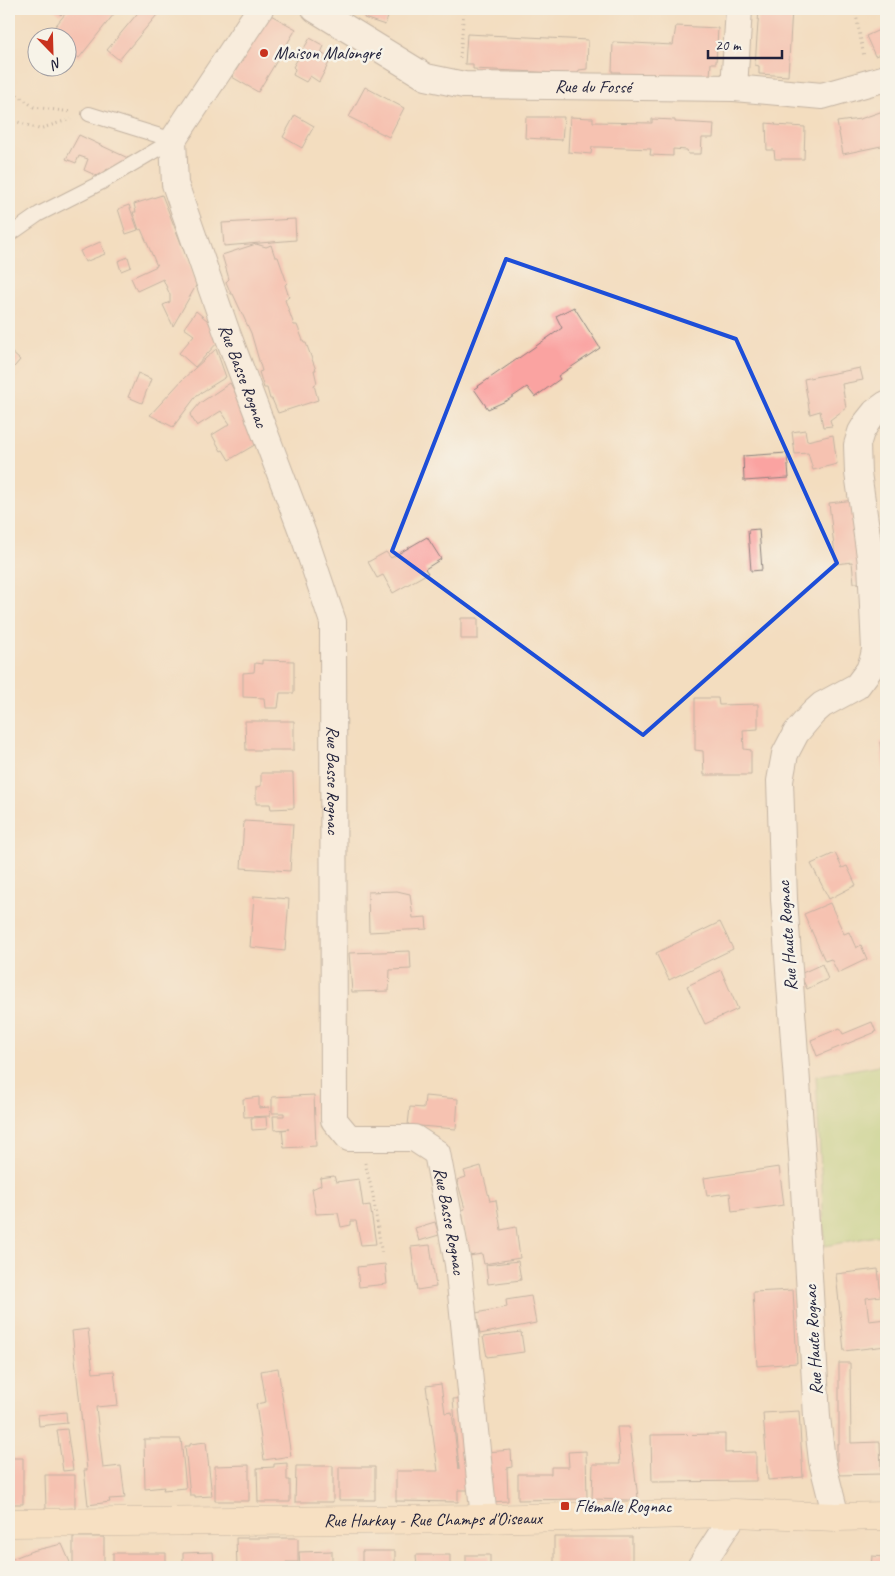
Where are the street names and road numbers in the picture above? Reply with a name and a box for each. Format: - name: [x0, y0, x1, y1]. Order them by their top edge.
- street label: Rue du Fossé: [555, 75, 634, 98]
- street label: Rue Basse Rognac: [214, 321, 273, 431]
- street label: Rue Basse Rognac: [322, 726, 344, 835]
- street label: Rue Haute Rognac: [772, 879, 802, 992]
- street label: Rue Basse Rognac: [429, 1166, 470, 1276]
- street label: Rue Haute Rognac: [799, 1283, 827, 1396]
- street label: Rue Harkay - Rue Champs d'Oiseaux: [324, 1507, 544, 1531]

